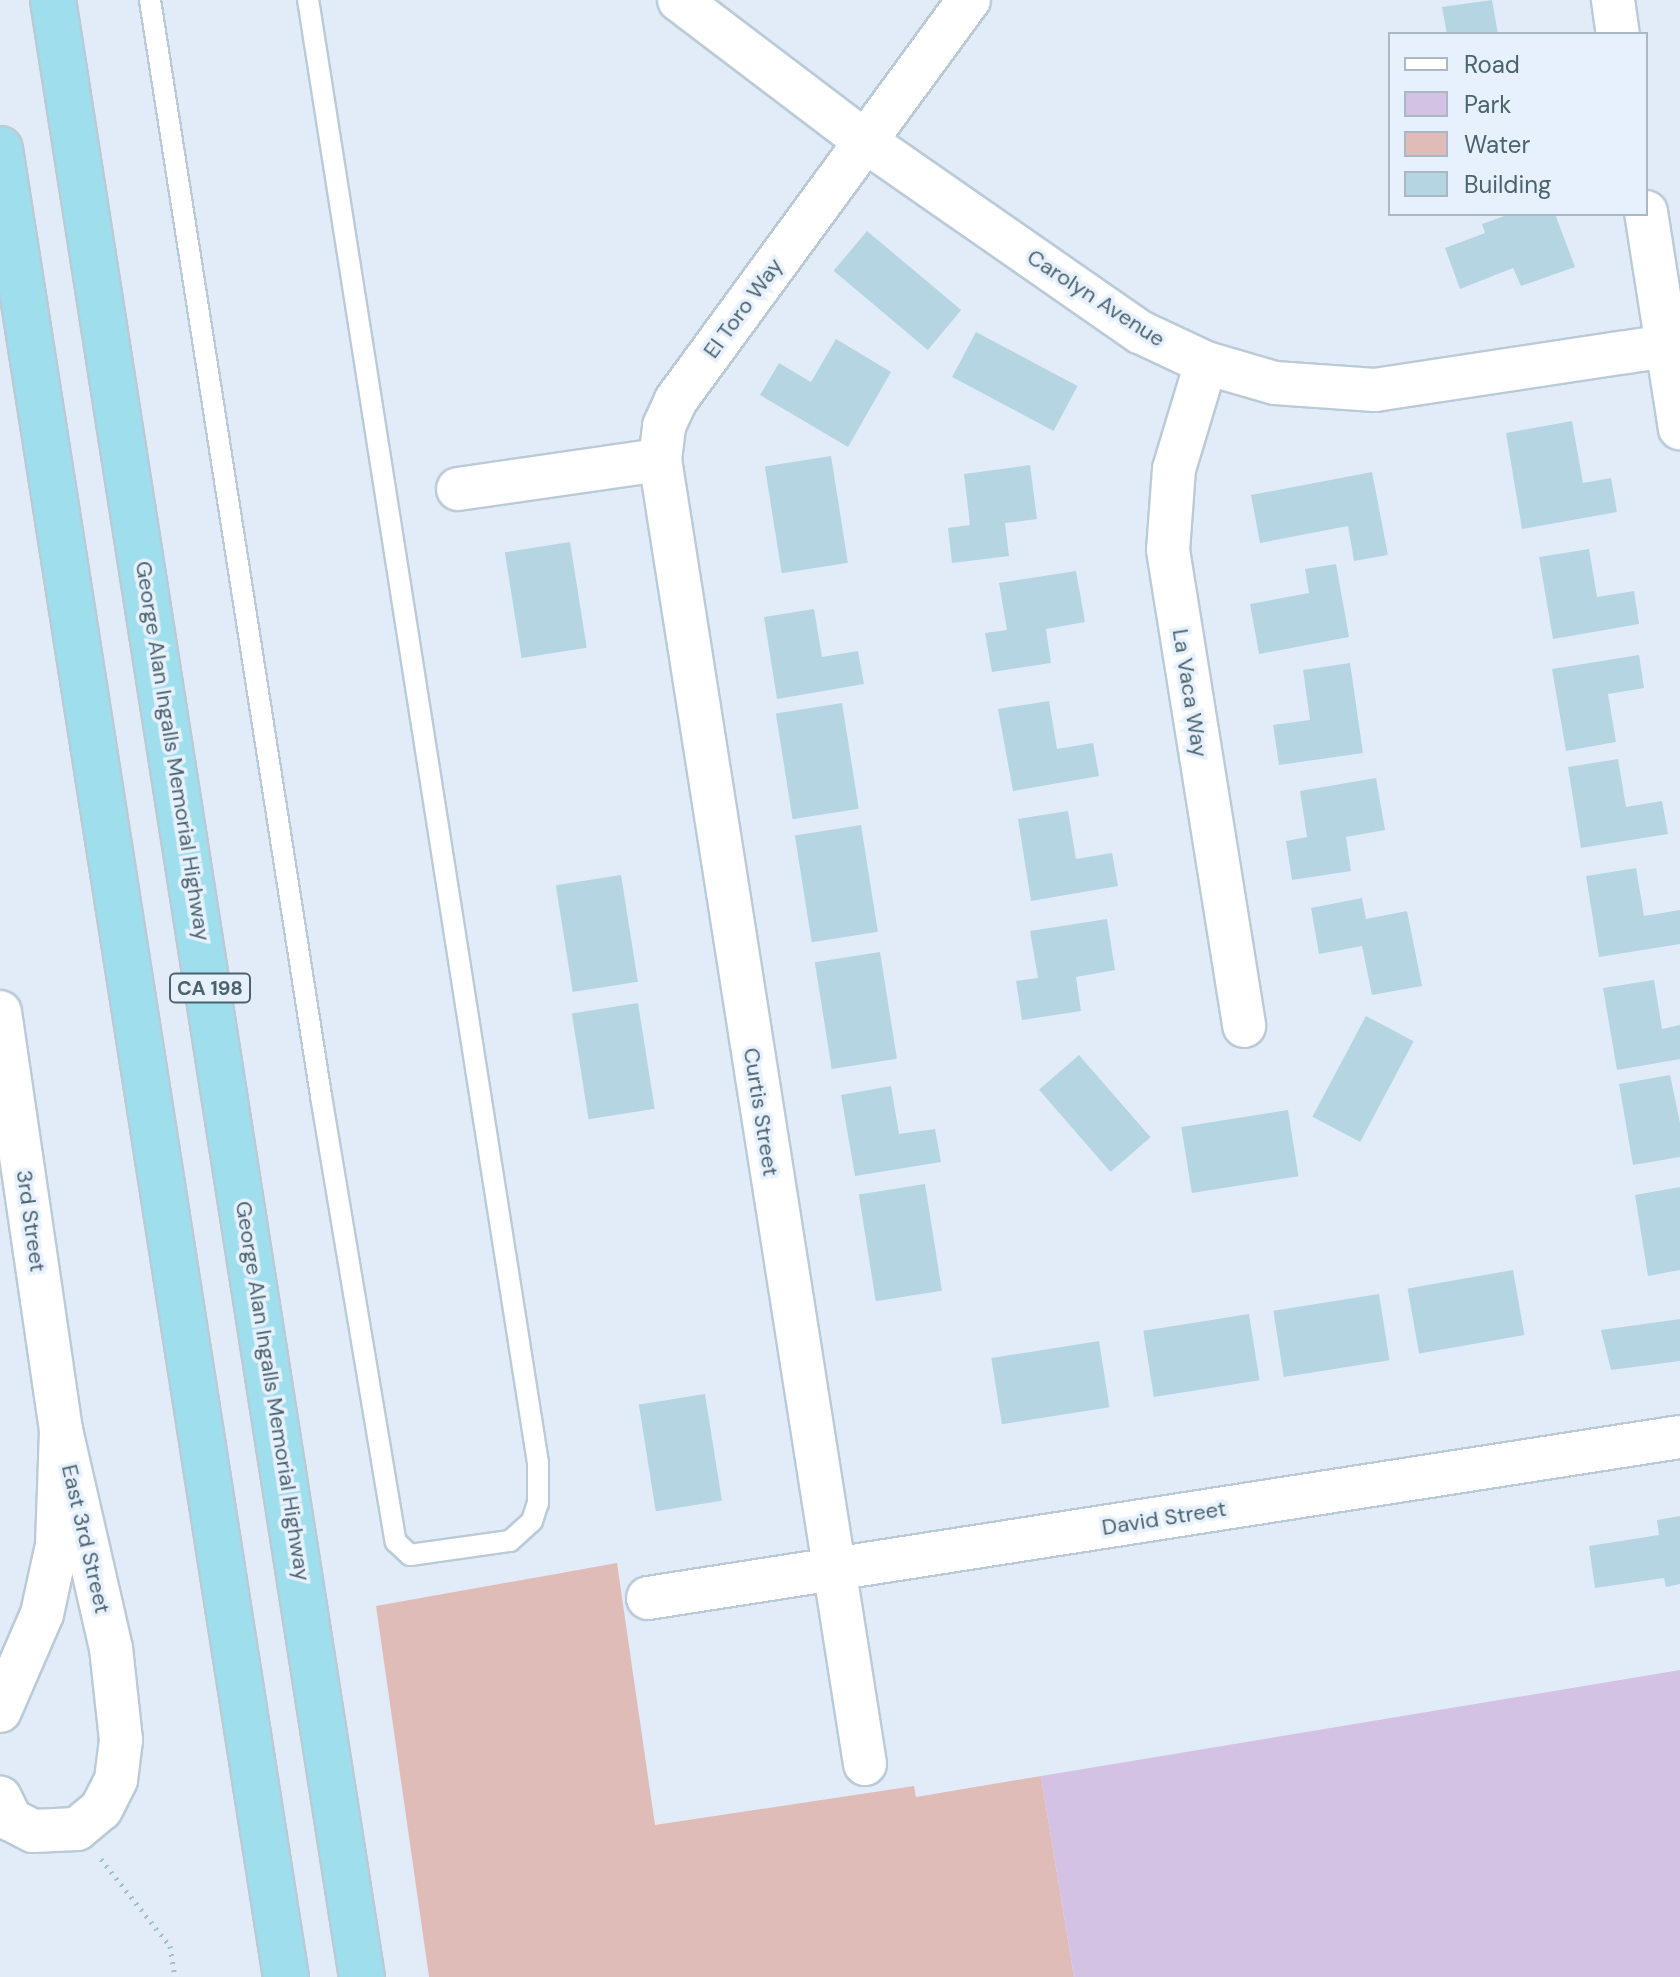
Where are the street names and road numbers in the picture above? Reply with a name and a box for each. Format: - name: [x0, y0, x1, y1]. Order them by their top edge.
- street label: Carolyn Avenue: [1022, 244, 1170, 352]
- street label: El Toro Way: [698, 253, 788, 363]
- street label: George Alan Ingalls Memorial Highway: [130, 559, 216, 943]
- street label: La Vaca Way: [1167, 627, 1213, 759]
- road number: CA 198: [168, 972, 252, 1004]
- street label: Curtis Street: [738, 1046, 784, 1178]
- street label: 3rd Street: [11, 1168, 51, 1274]
- street label: George Alan Ingalls Memorial Highway: [230, 1199, 316, 1583]
- street label: East 3rd Street: [56, 1462, 116, 1616]
- street label: David Street: [1100, 1495, 1228, 1541]

